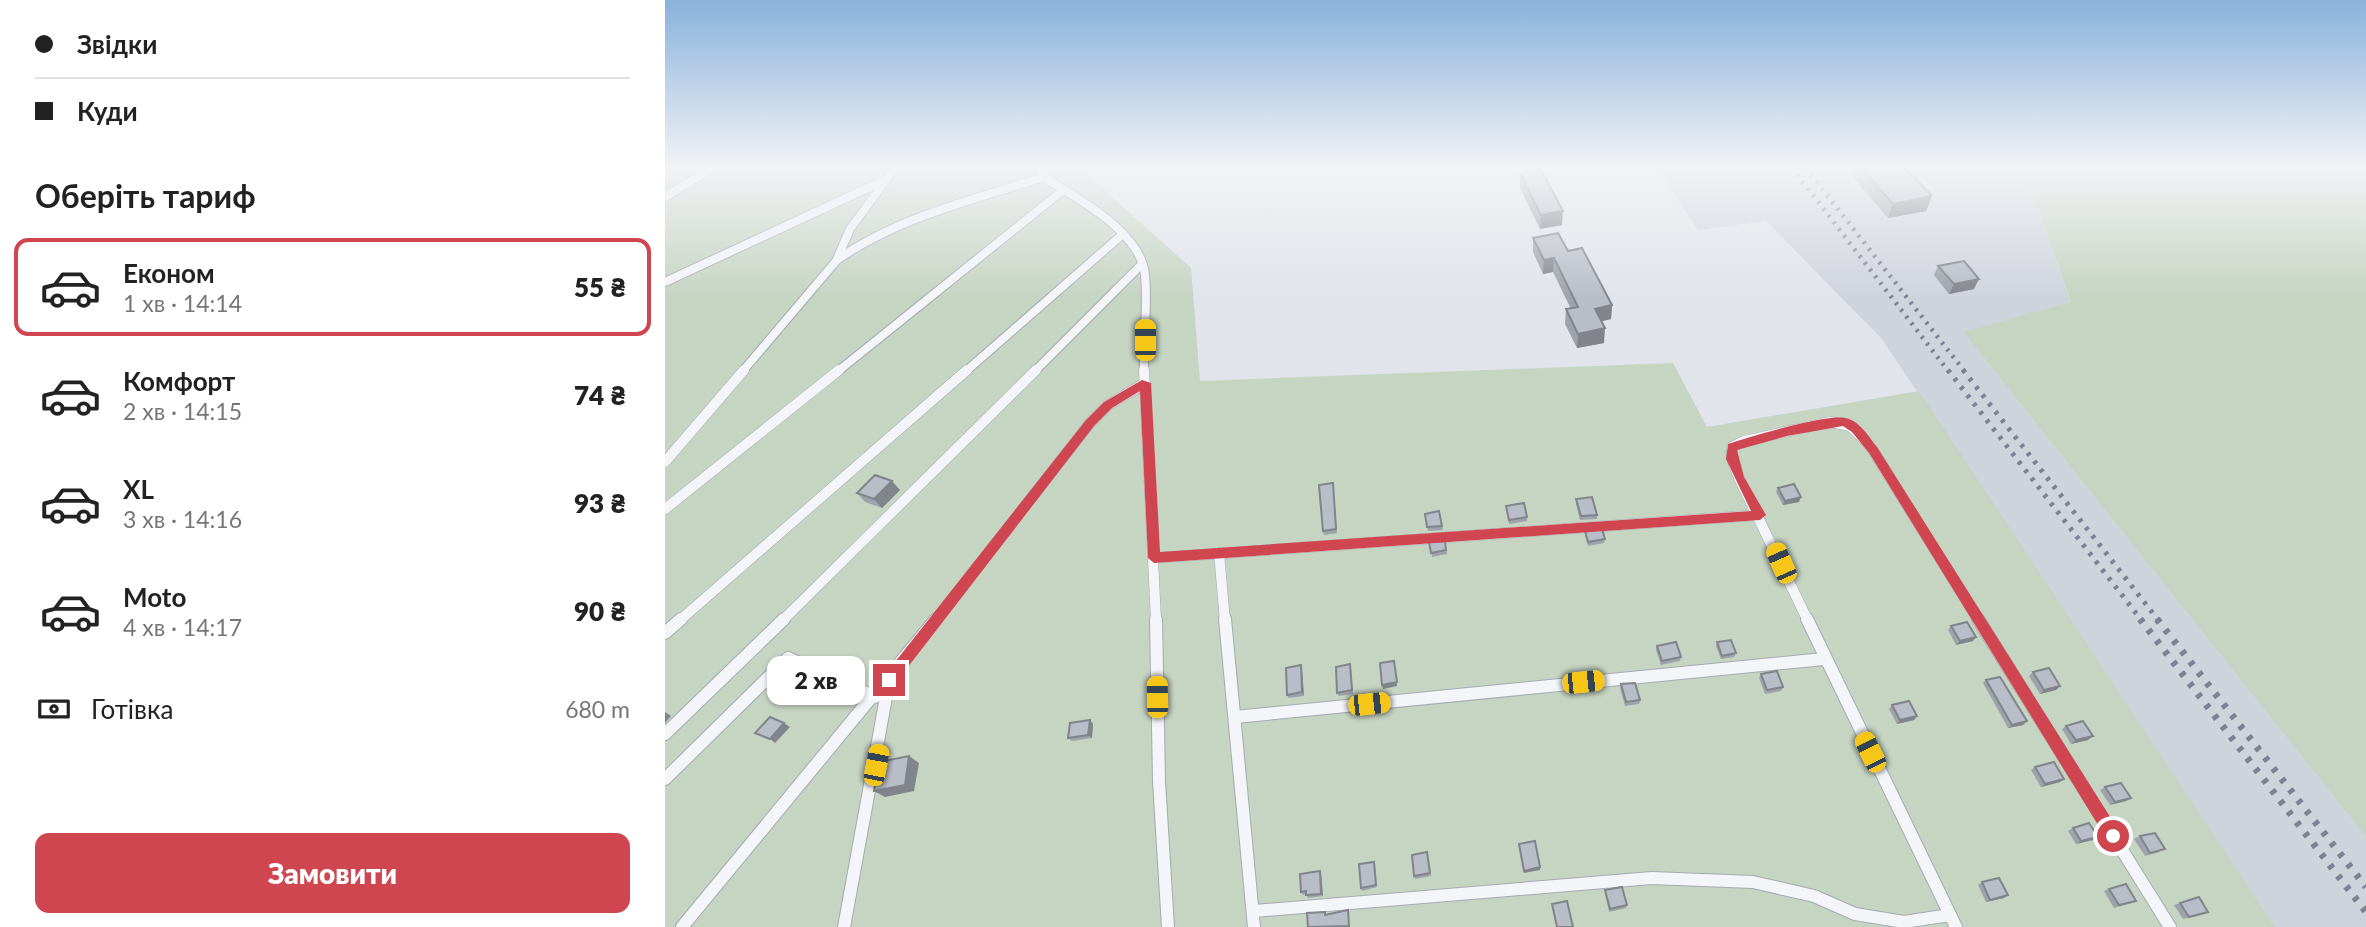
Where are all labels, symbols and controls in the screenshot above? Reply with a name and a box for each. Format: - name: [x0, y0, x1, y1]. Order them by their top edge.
- text: Звідки: [77, 28, 157, 60]
- text: Куди: [77, 95, 138, 127]
- text: Оберіть тариф: [35, 176, 256, 215]
- icon: car: [39, 256, 102, 319]
- text: Економ: [123, 257, 215, 289]
- text: 55 ₴: [574, 271, 626, 303]
- text: 1 хв · 14:14: [123, 289, 242, 317]
- car: [1135, 319, 1156, 361]
- icon: car: [39, 364, 102, 427]
- text: Комфорт: [123, 365, 235, 397]
- text: 74 ₴: [574, 379, 626, 411]
- text: 2 хв · 14:15: [123, 397, 242, 425]
- icon: car: [39, 472, 102, 535]
- text: XL: [123, 473, 154, 505]
- text: 93 ₴: [574, 487, 626, 519]
- text: 3 хв · 14:16: [123, 505, 242, 533]
- car: [1763, 540, 1800, 586]
- icon: car: [39, 580, 102, 643]
- text: Moto: [123, 581, 186, 613]
- text: 90 ₴: [574, 595, 626, 627]
- text: 4 хв · 14:17: [123, 613, 242, 641]
- callout: 2 хв: [767, 656, 865, 704]
- route end: [873, 664, 905, 696]
- text: 2 хв: [795, 666, 837, 694]
- car: [1562, 669, 1605, 695]
- car: [1147, 676, 1168, 718]
- icon: cash: [35, 690, 73, 728]
- car: [1348, 691, 1391, 717]
- text: Готівка: [91, 693, 173, 725]
- text: 680 m: [565, 695, 630, 723]
- car: [1852, 729, 1889, 775]
- car: [862, 742, 891, 788]
- route start: [2097, 820, 2129, 852]
- button: Замовити: [35, 833, 630, 913]

